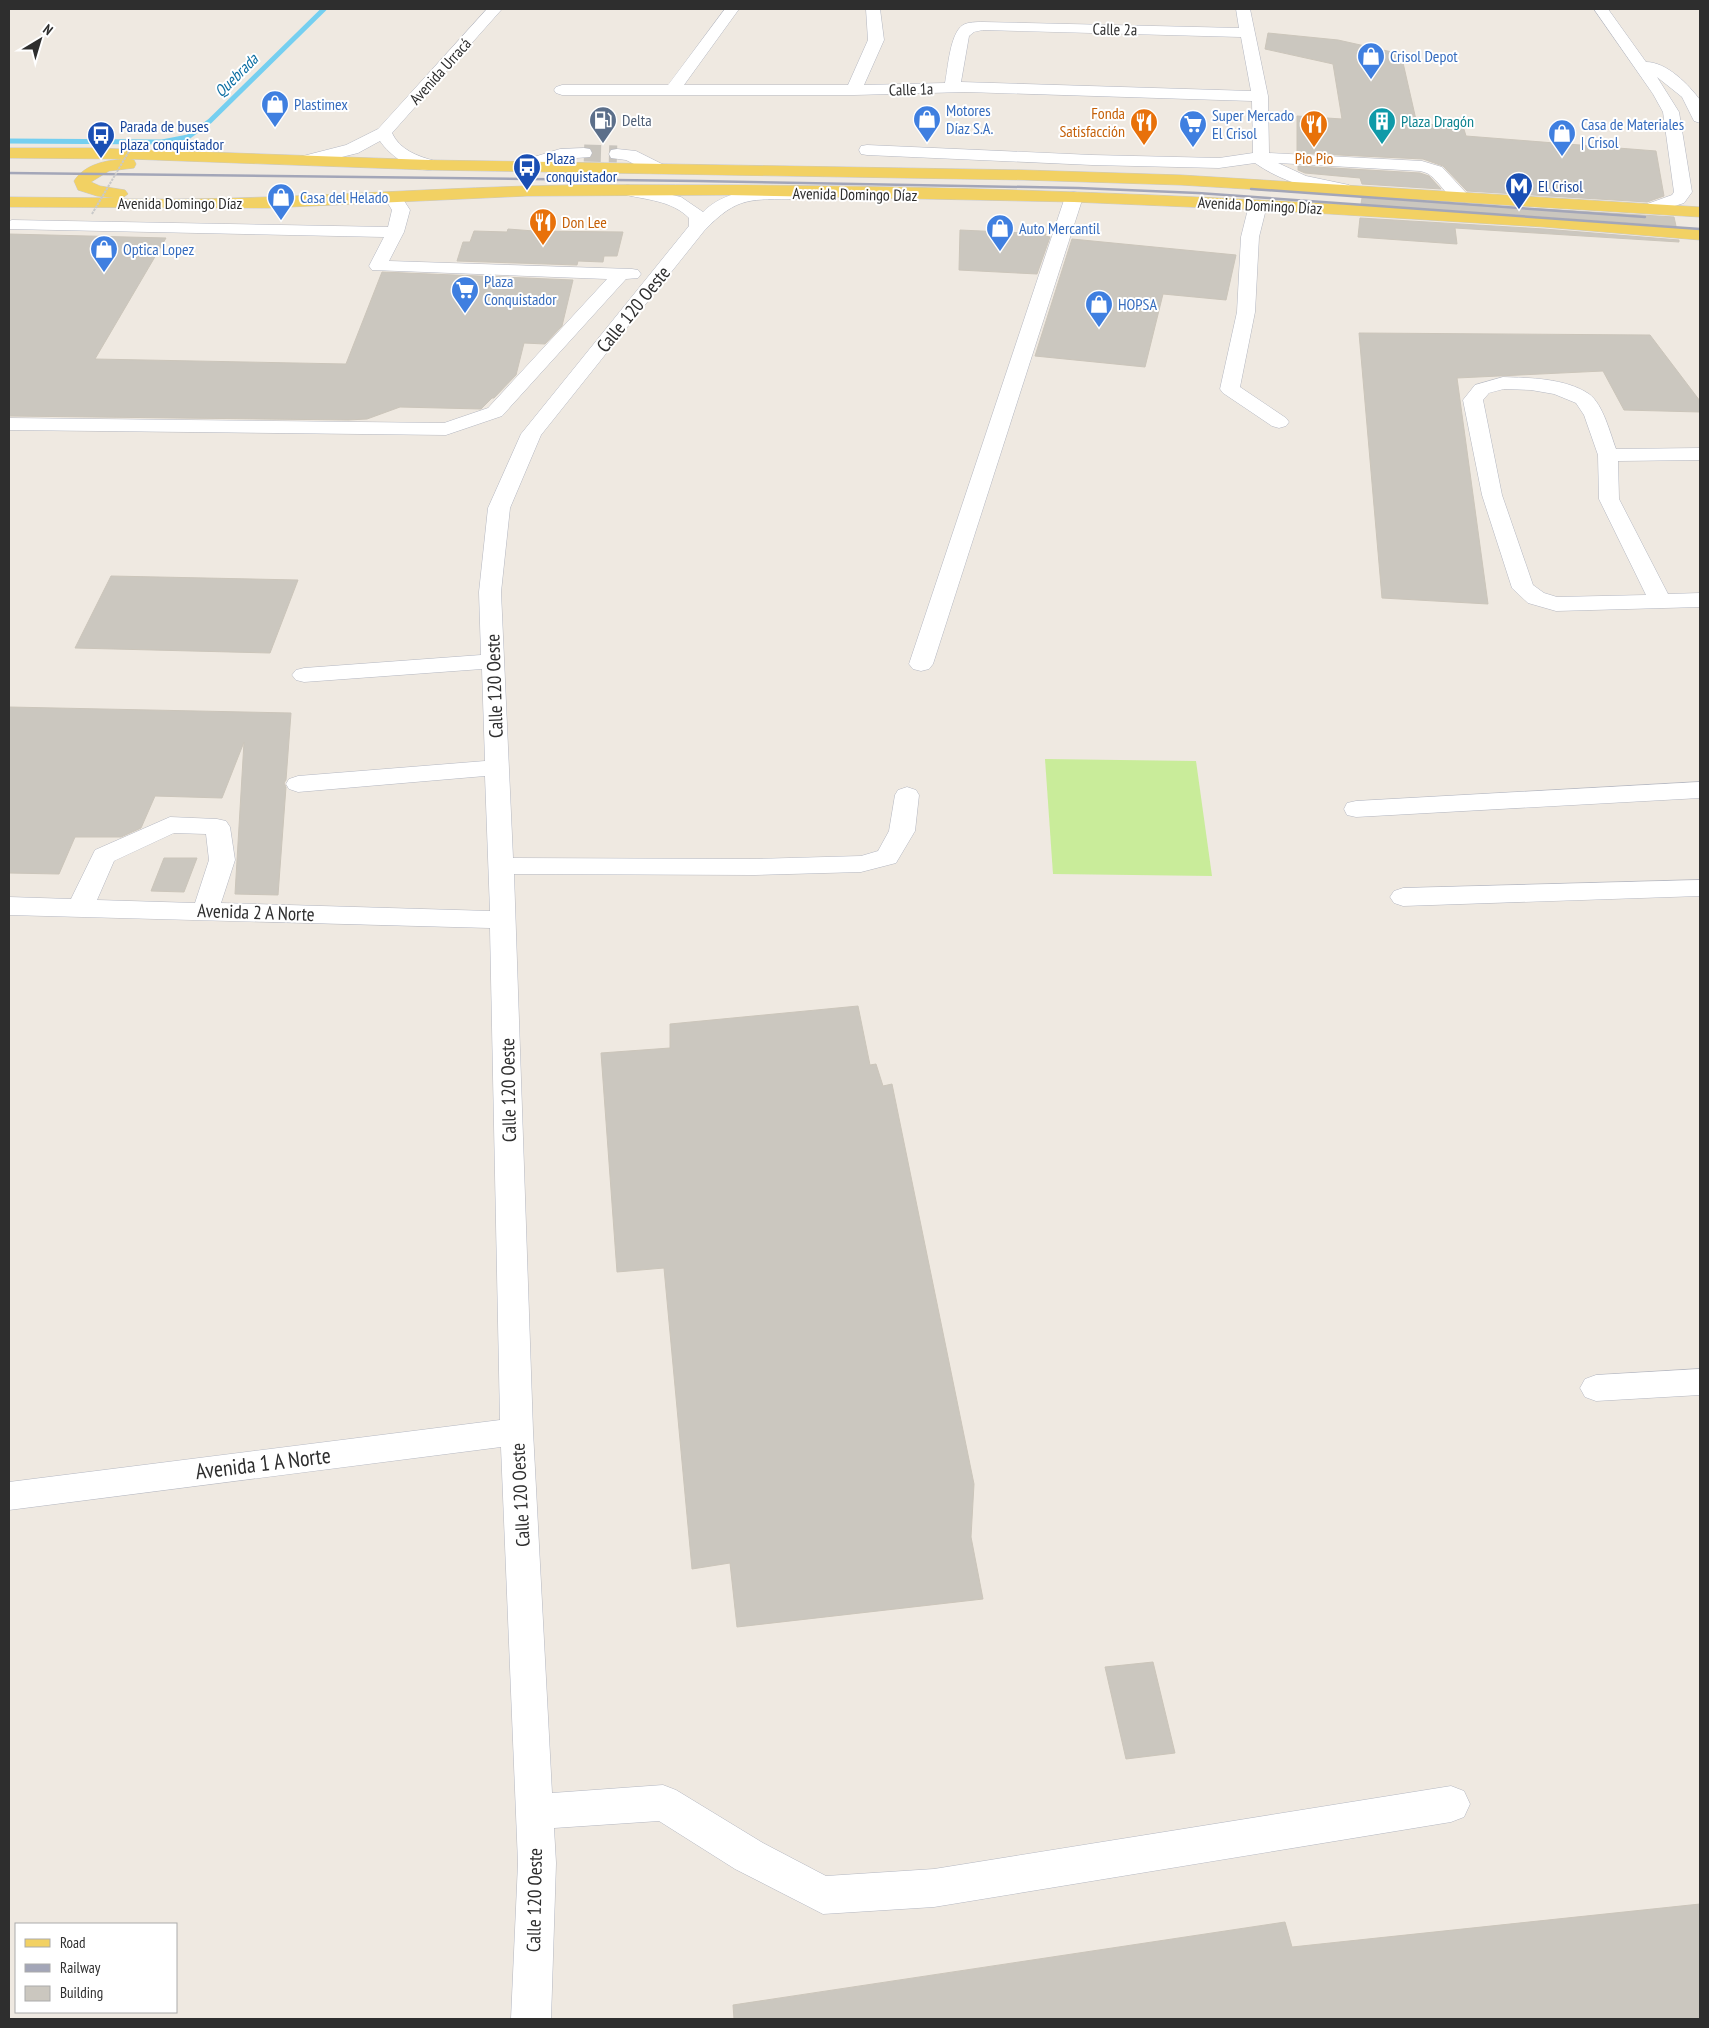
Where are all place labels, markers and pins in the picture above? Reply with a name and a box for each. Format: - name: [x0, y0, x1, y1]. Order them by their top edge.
- shop icon: Crisol Depot: [1356, 41, 1386, 80]
- place label: Crisol Depot: [1390, 46, 1458, 66]
- shop icon: Plastimex: [260, 89, 290, 128]
- place label: Plastimex: [294, 94, 348, 114]
- place label: Motores Díaz S.A.: [946, 100, 994, 138]
- place label: Fonda Satisfacción: [1059, 103, 1125, 141]
- shop icon: Motores Díaz S.A.: [912, 104, 942, 143]
- fuel station icon: Delta: [588, 105, 618, 144]
- place label: Super Mercado El Crisol: [1212, 105, 1294, 143]
- building icon: Plaza Dragón: [1367, 106, 1397, 145]
- restaurant icon: Fonda Satisfacción: [1129, 107, 1159, 146]
- supermarket icon: Super Mercado El Crisol: [1178, 109, 1208, 148]
- restaurant icon: Pio Pio: [1299, 109, 1329, 148]
- place label: Delta: [622, 110, 652, 130]
- place label: Plaza Dragón: [1401, 111, 1474, 131]
- place label: Casa de Materiales | Crisol: [1581, 114, 1684, 152]
- place label: Parada de buses plaza conquistador: [120, 116, 224, 154]
- shop icon: Casa de Materiales | Crisol: [1547, 118, 1577, 157]
- bus stop icon: Parada de buses plaza conquistador: [86, 120, 116, 159]
- place label: Plaza conquistador: [546, 148, 618, 186]
- place label: Pio Pio: [1295, 148, 1333, 168]
- bus stop icon: Plaza conquistador: [512, 152, 542, 191]
- metro station icon: El Crisol: [1504, 171, 1534, 210]
- place label: El Crisol: [1538, 176, 1583, 196]
- shop icon: Casa del Helado: [266, 182, 296, 221]
- place label: Casa del Helado: [300, 187, 389, 207]
- restaurant icon: Don Lee: [528, 207, 558, 246]
- place label: Don Lee: [562, 212, 607, 232]
- shop icon: Auto Mercantil: [985, 213, 1015, 252]
- place label: Auto Mercantil: [1019, 218, 1100, 238]
- shop icon: Optica Lopez: [89, 234, 119, 273]
- place label: Optica Lopez: [123, 239, 194, 259]
- place label: Plaza Conquistador: [484, 271, 557, 309]
- supermarket icon: Plaza Conquistador: [450, 275, 480, 314]
- shop icon: HOPSA: [1084, 289, 1114, 328]
- place label: HOPSA: [1118, 294, 1157, 314]

